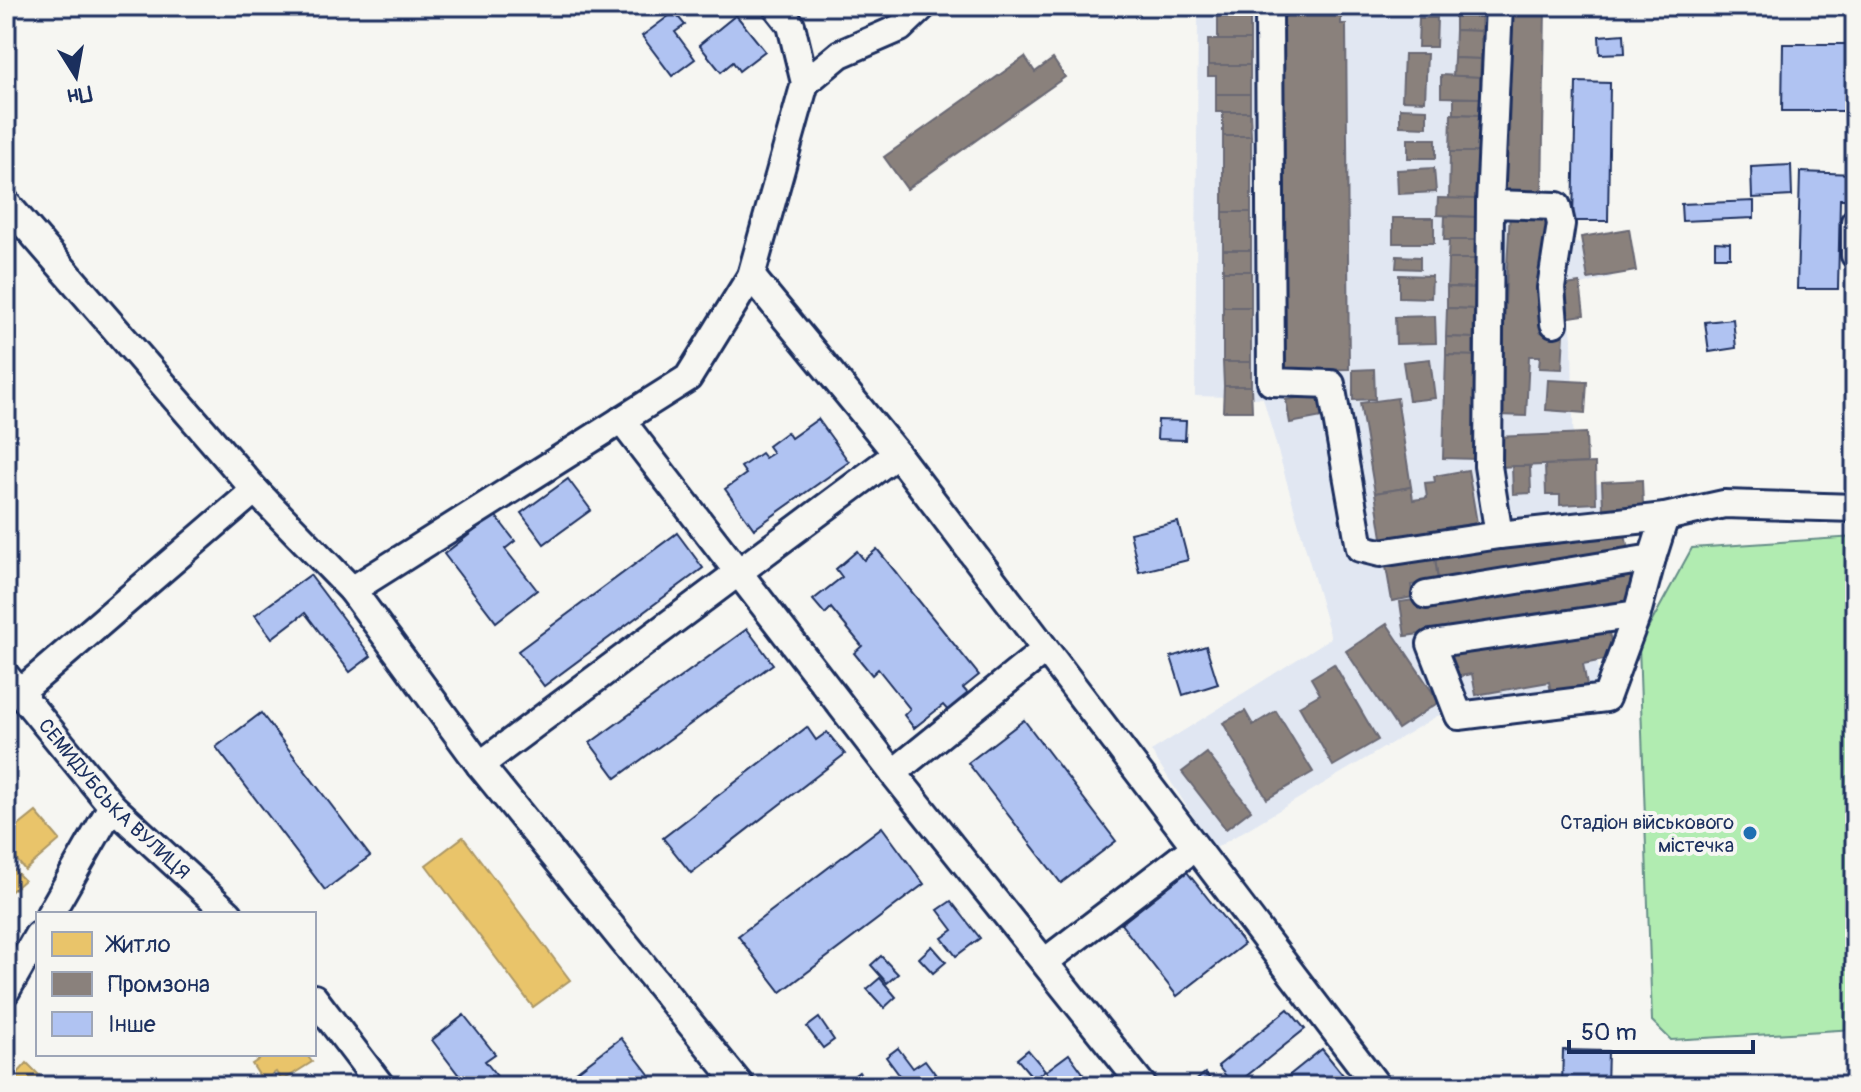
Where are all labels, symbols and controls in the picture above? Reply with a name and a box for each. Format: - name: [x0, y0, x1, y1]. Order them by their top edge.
- north arrow: [36, 36, 116, 116]
- text: Пн: [65, 79, 94, 111]
- street label: СЕМИДУБСЬКА ВУЛИЦЯ: [33, 714, 195, 885]
- place label: Стадіон військового містечка: [1560, 810, 1734, 858]
- marker: Стадіон військового містечка: [1741, 824, 1759, 842]
- legend: [36, 912, 316, 1056]
- text: Житло: [104, 930, 171, 959]
- text: Промзона: [108, 970, 210, 999]
- scale bar: [1569, 1004, 1753, 1054]
- text: Інше: [108, 1010, 156, 1039]
- text: 50 m: [1581, 1018, 1637, 1047]

